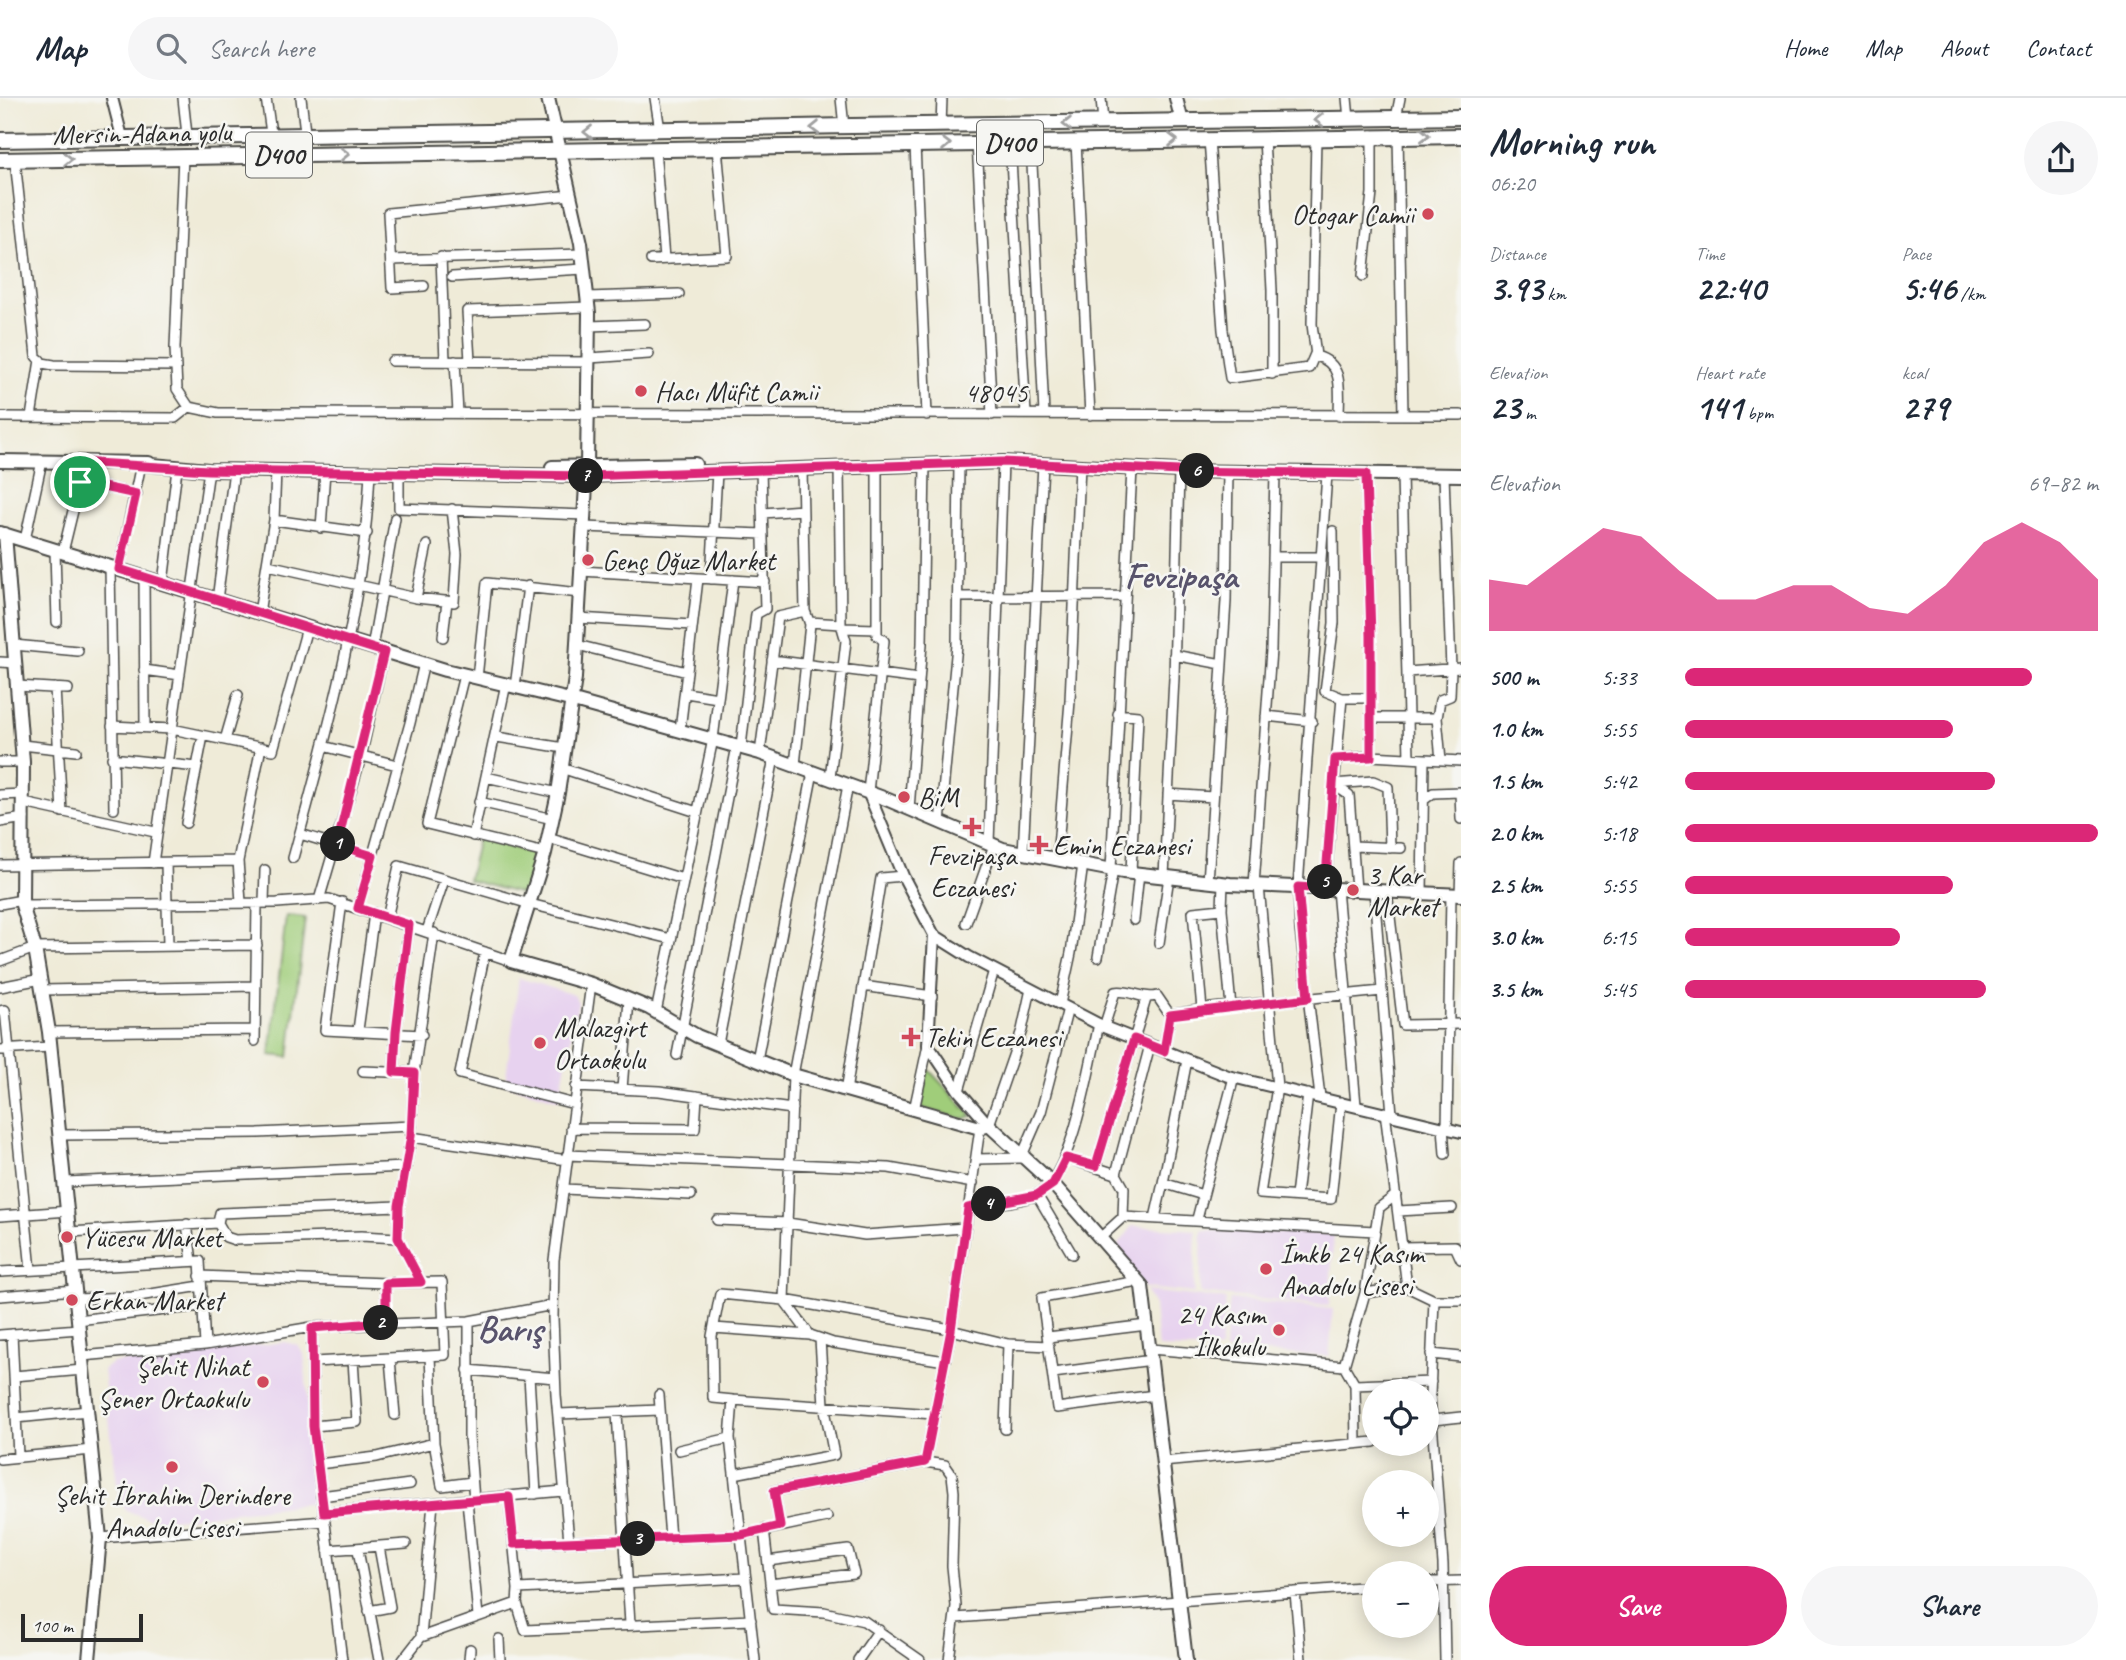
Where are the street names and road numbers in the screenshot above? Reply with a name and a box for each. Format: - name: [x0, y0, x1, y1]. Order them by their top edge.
- street label: Mersin-Adana yolu: [53, 114, 233, 152]
- road number: D400: [977, 120, 1043, 166]
- road number: D400: [246, 132, 312, 178]
- street label: 48045: [964, 375, 1029, 410]

